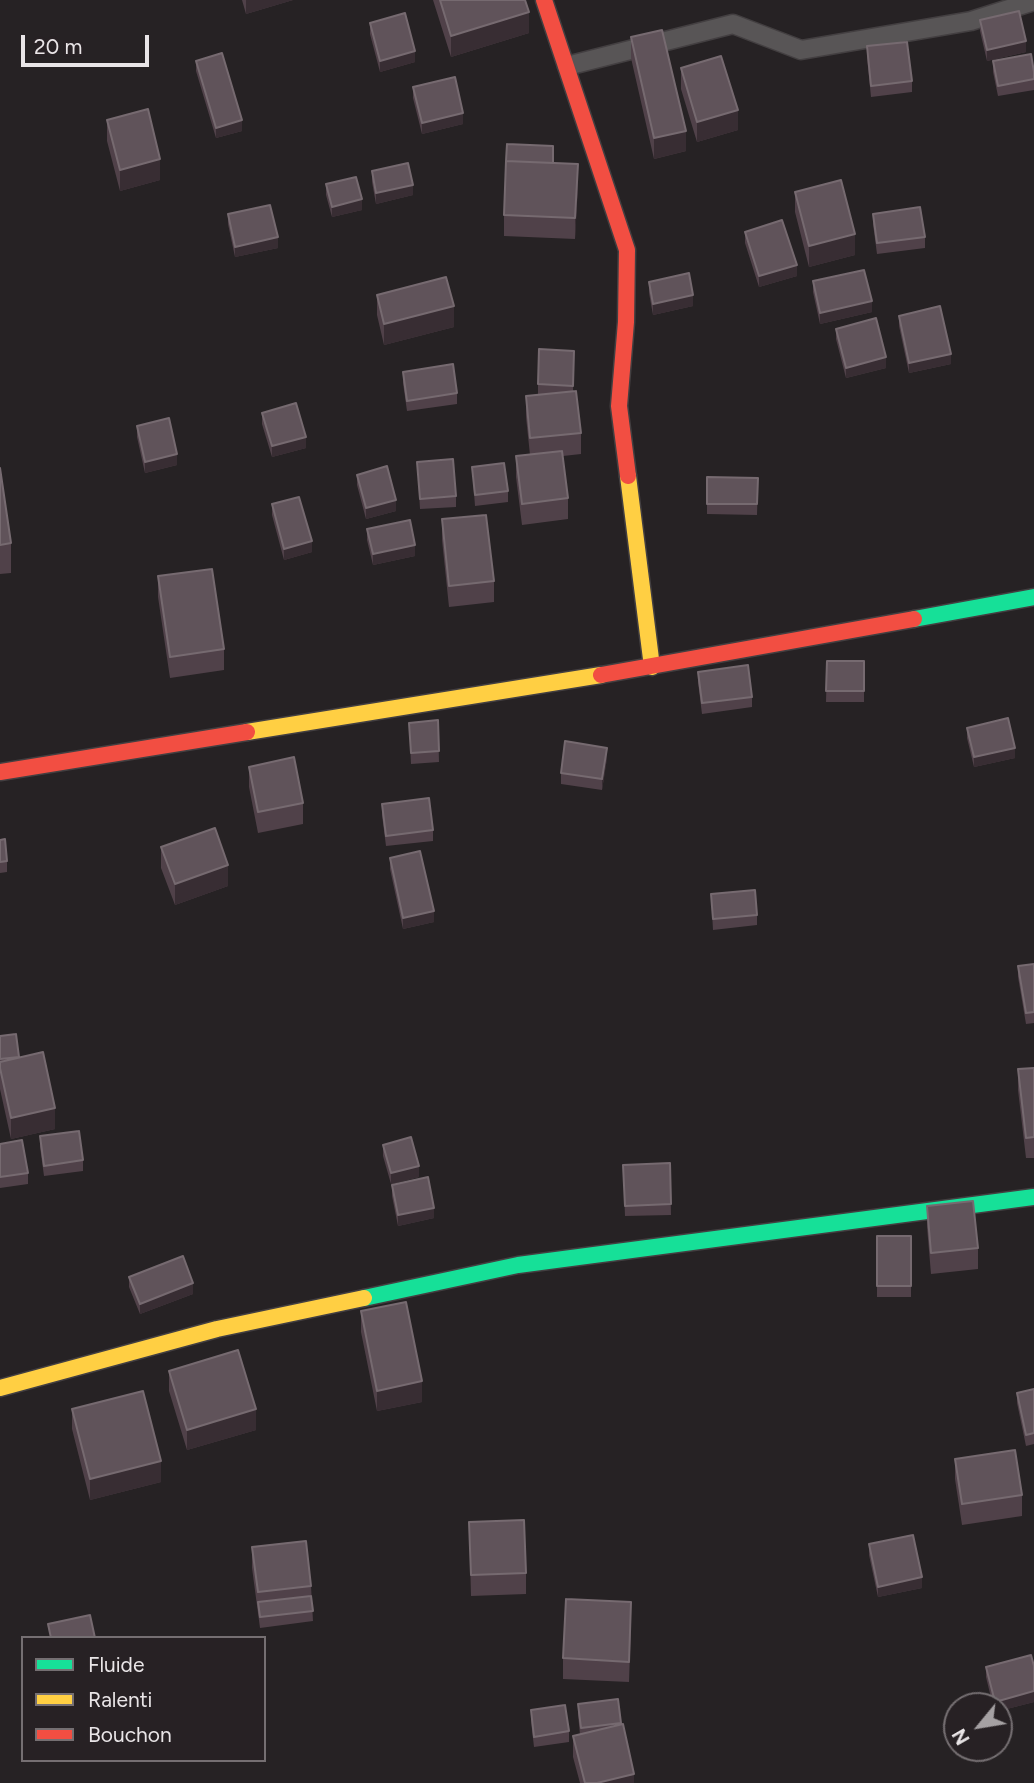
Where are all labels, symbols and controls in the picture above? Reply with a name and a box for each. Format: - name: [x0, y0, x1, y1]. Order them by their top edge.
- scale bar: [24, 21, 152, 65]
- text: 20 m: [34, 34, 82, 59]
- legend: [21, 1636, 266, 1762]
- text: Fluide: [88, 1652, 144, 1677]
- text: Ralenti: [88, 1687, 152, 1712]
- north arrow: [943, 1692, 1013, 1762]
- text: Bouchon: [88, 1722, 172, 1747]
- text: N: [947, 1725, 975, 1749]

